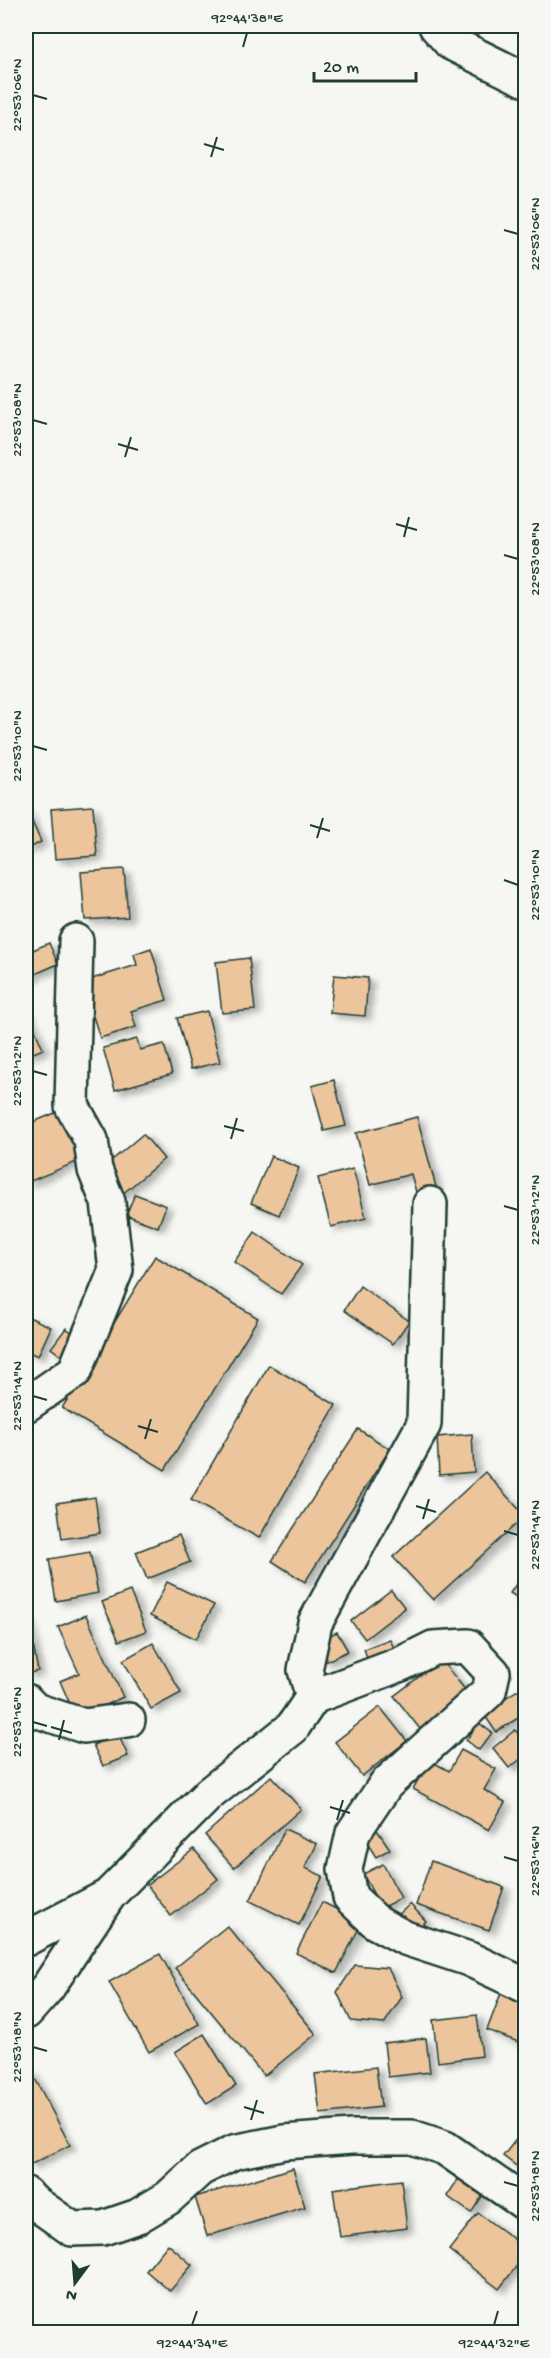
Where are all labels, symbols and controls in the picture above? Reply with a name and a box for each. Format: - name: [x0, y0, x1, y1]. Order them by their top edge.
- text: 92°44'38"E: [210, 10, 283, 28]
- scale bar: [314, 45, 416, 83]
- text: 22°53'06"N: [9, 58, 27, 132]
- text: 20 m: [323, 58, 359, 79]
- text: 22°53'06"N: [527, 197, 545, 271]
- text: 22°53'08"N: [9, 383, 27, 457]
- text: 22°53'08"N: [527, 522, 545, 596]
- text: 22°53'10"N: [9, 710, 27, 782]
- text: 22°53'10"N: [527, 849, 545, 921]
- text: 22°53'12"N: [9, 1036, 27, 1106]
- text: 22°53'12"N: [527, 1175, 545, 1245]
- text: 22°53'14"N: [9, 1361, 27, 1431]
- text: 22°53'14"N: [527, 1500, 545, 1570]
- text: 22°53'16"N: [9, 1686, 27, 1757]
- text: 22°53'16"N: [527, 1825, 545, 1896]
- text: 22°53'18"N: [9, 2011, 27, 2083]
- text: 22°53'18"N: [527, 2150, 545, 2222]
- north arrow: [45, 2253, 105, 2313]
- text: N: [64, 2283, 79, 2305]
- text: 92°44'34"E: [156, 2335, 228, 2353]
- text: 92°44'32"E: [458, 2335, 530, 2353]

